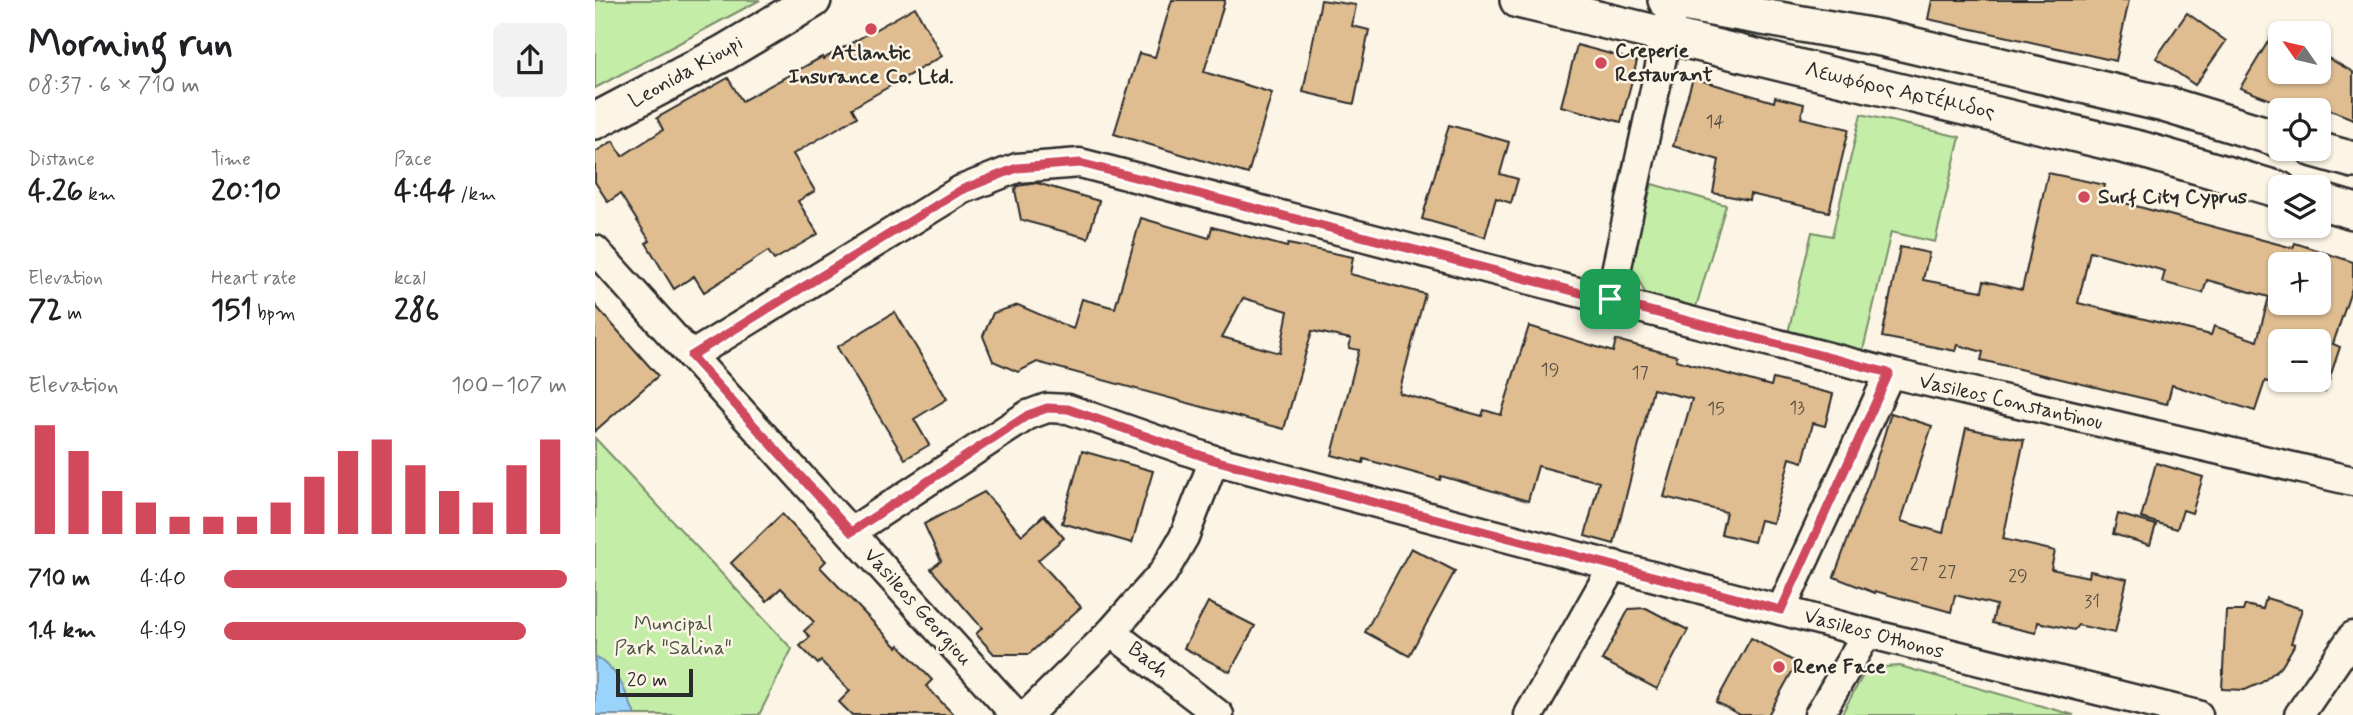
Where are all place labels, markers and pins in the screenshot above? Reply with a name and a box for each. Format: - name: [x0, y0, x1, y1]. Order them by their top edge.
- marker: Atlantic Insurance Co. Ltd.: [863, 21, 879, 37]
- place label: Creperie Restaurant: [1615, 37, 1713, 89]
- place label: Atlantic Insurance Co. Ltd.: [788, 39, 954, 91]
- marker: Creperie Restaurant: [1593, 55, 1609, 71]
- place label: Surf City Cyprus: [2098, 183, 2248, 211]
- marker: Surf City Cyprus: [2076, 189, 2092, 205]
- pin: [1580, 269, 1640, 329]
- place label: Rene Face: [1793, 653, 1886, 681]
- marker: Rene Face: [1771, 659, 1787, 675]

